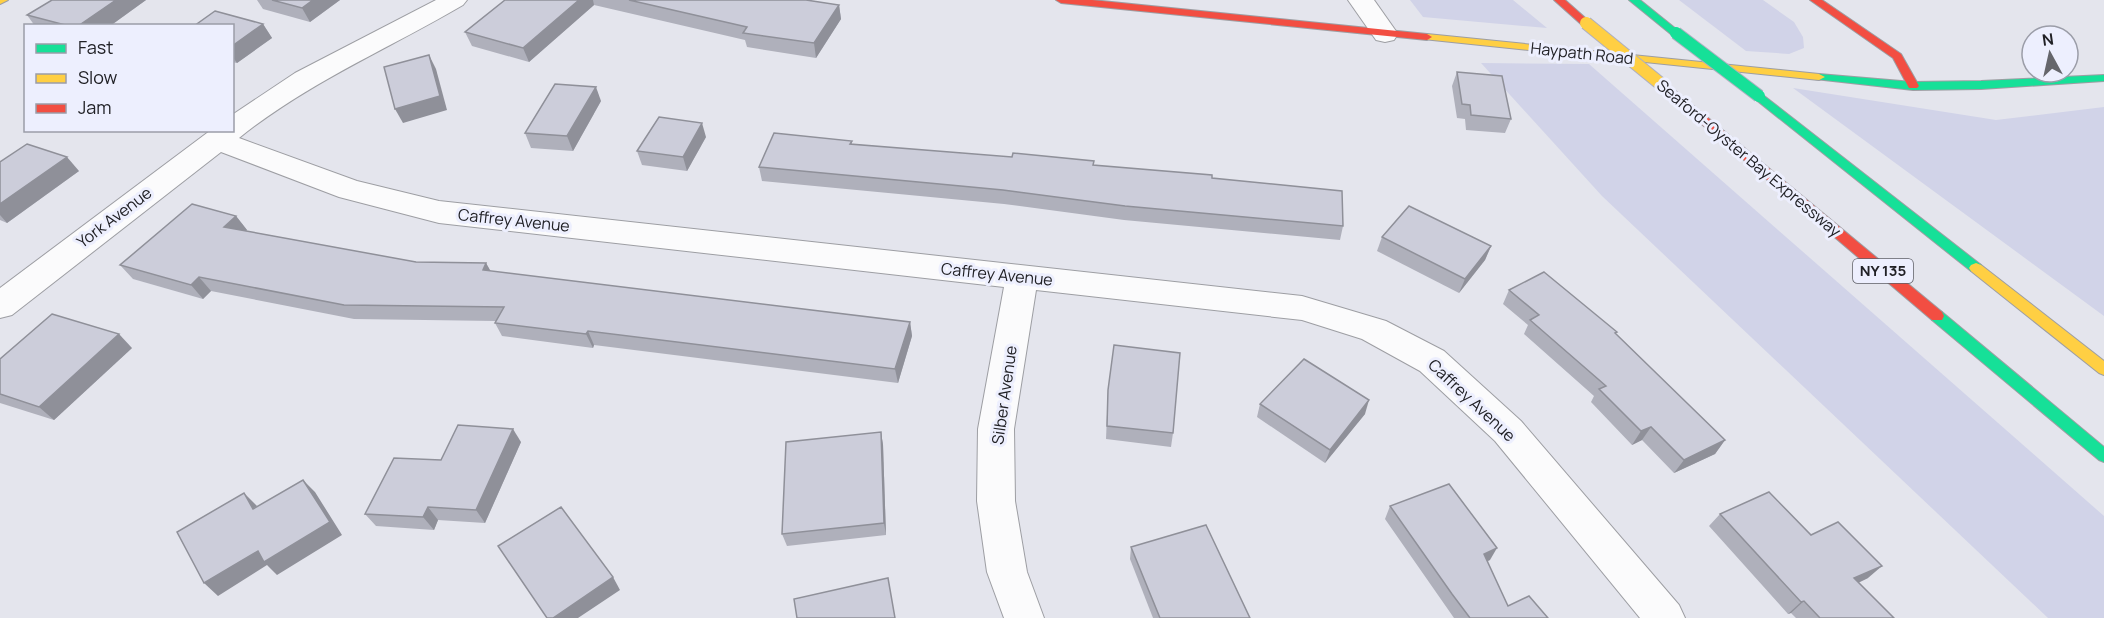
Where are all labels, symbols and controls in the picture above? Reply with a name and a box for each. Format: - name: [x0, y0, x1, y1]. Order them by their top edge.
- legend: [24, 24, 234, 132]
- north arrow: [2020, 24, 2080, 84]
- text: N: [2041, 27, 2055, 51]
- text: Fast: [78, 35, 113, 59]
- street label: Haypath Road: [1530, 37, 1634, 69]
- text: Slow: [78, 65, 118, 89]
- street label: Seaford-Oyster Bay Expressway: [1652, 74, 1846, 242]
- text: Jam: [78, 95, 112, 119]
- street label: York Avenue: [72, 182, 156, 252]
- street label: Caffrey Avenue: [457, 203, 571, 237]
- street label: Caffrey Avenue: [940, 257, 1054, 291]
- road number: NY 135: [1853, 259, 1913, 283]
- street label: Silber Avenue: [986, 344, 1022, 446]
- street label: Caffrey Avenue: [1423, 354, 1521, 446]

